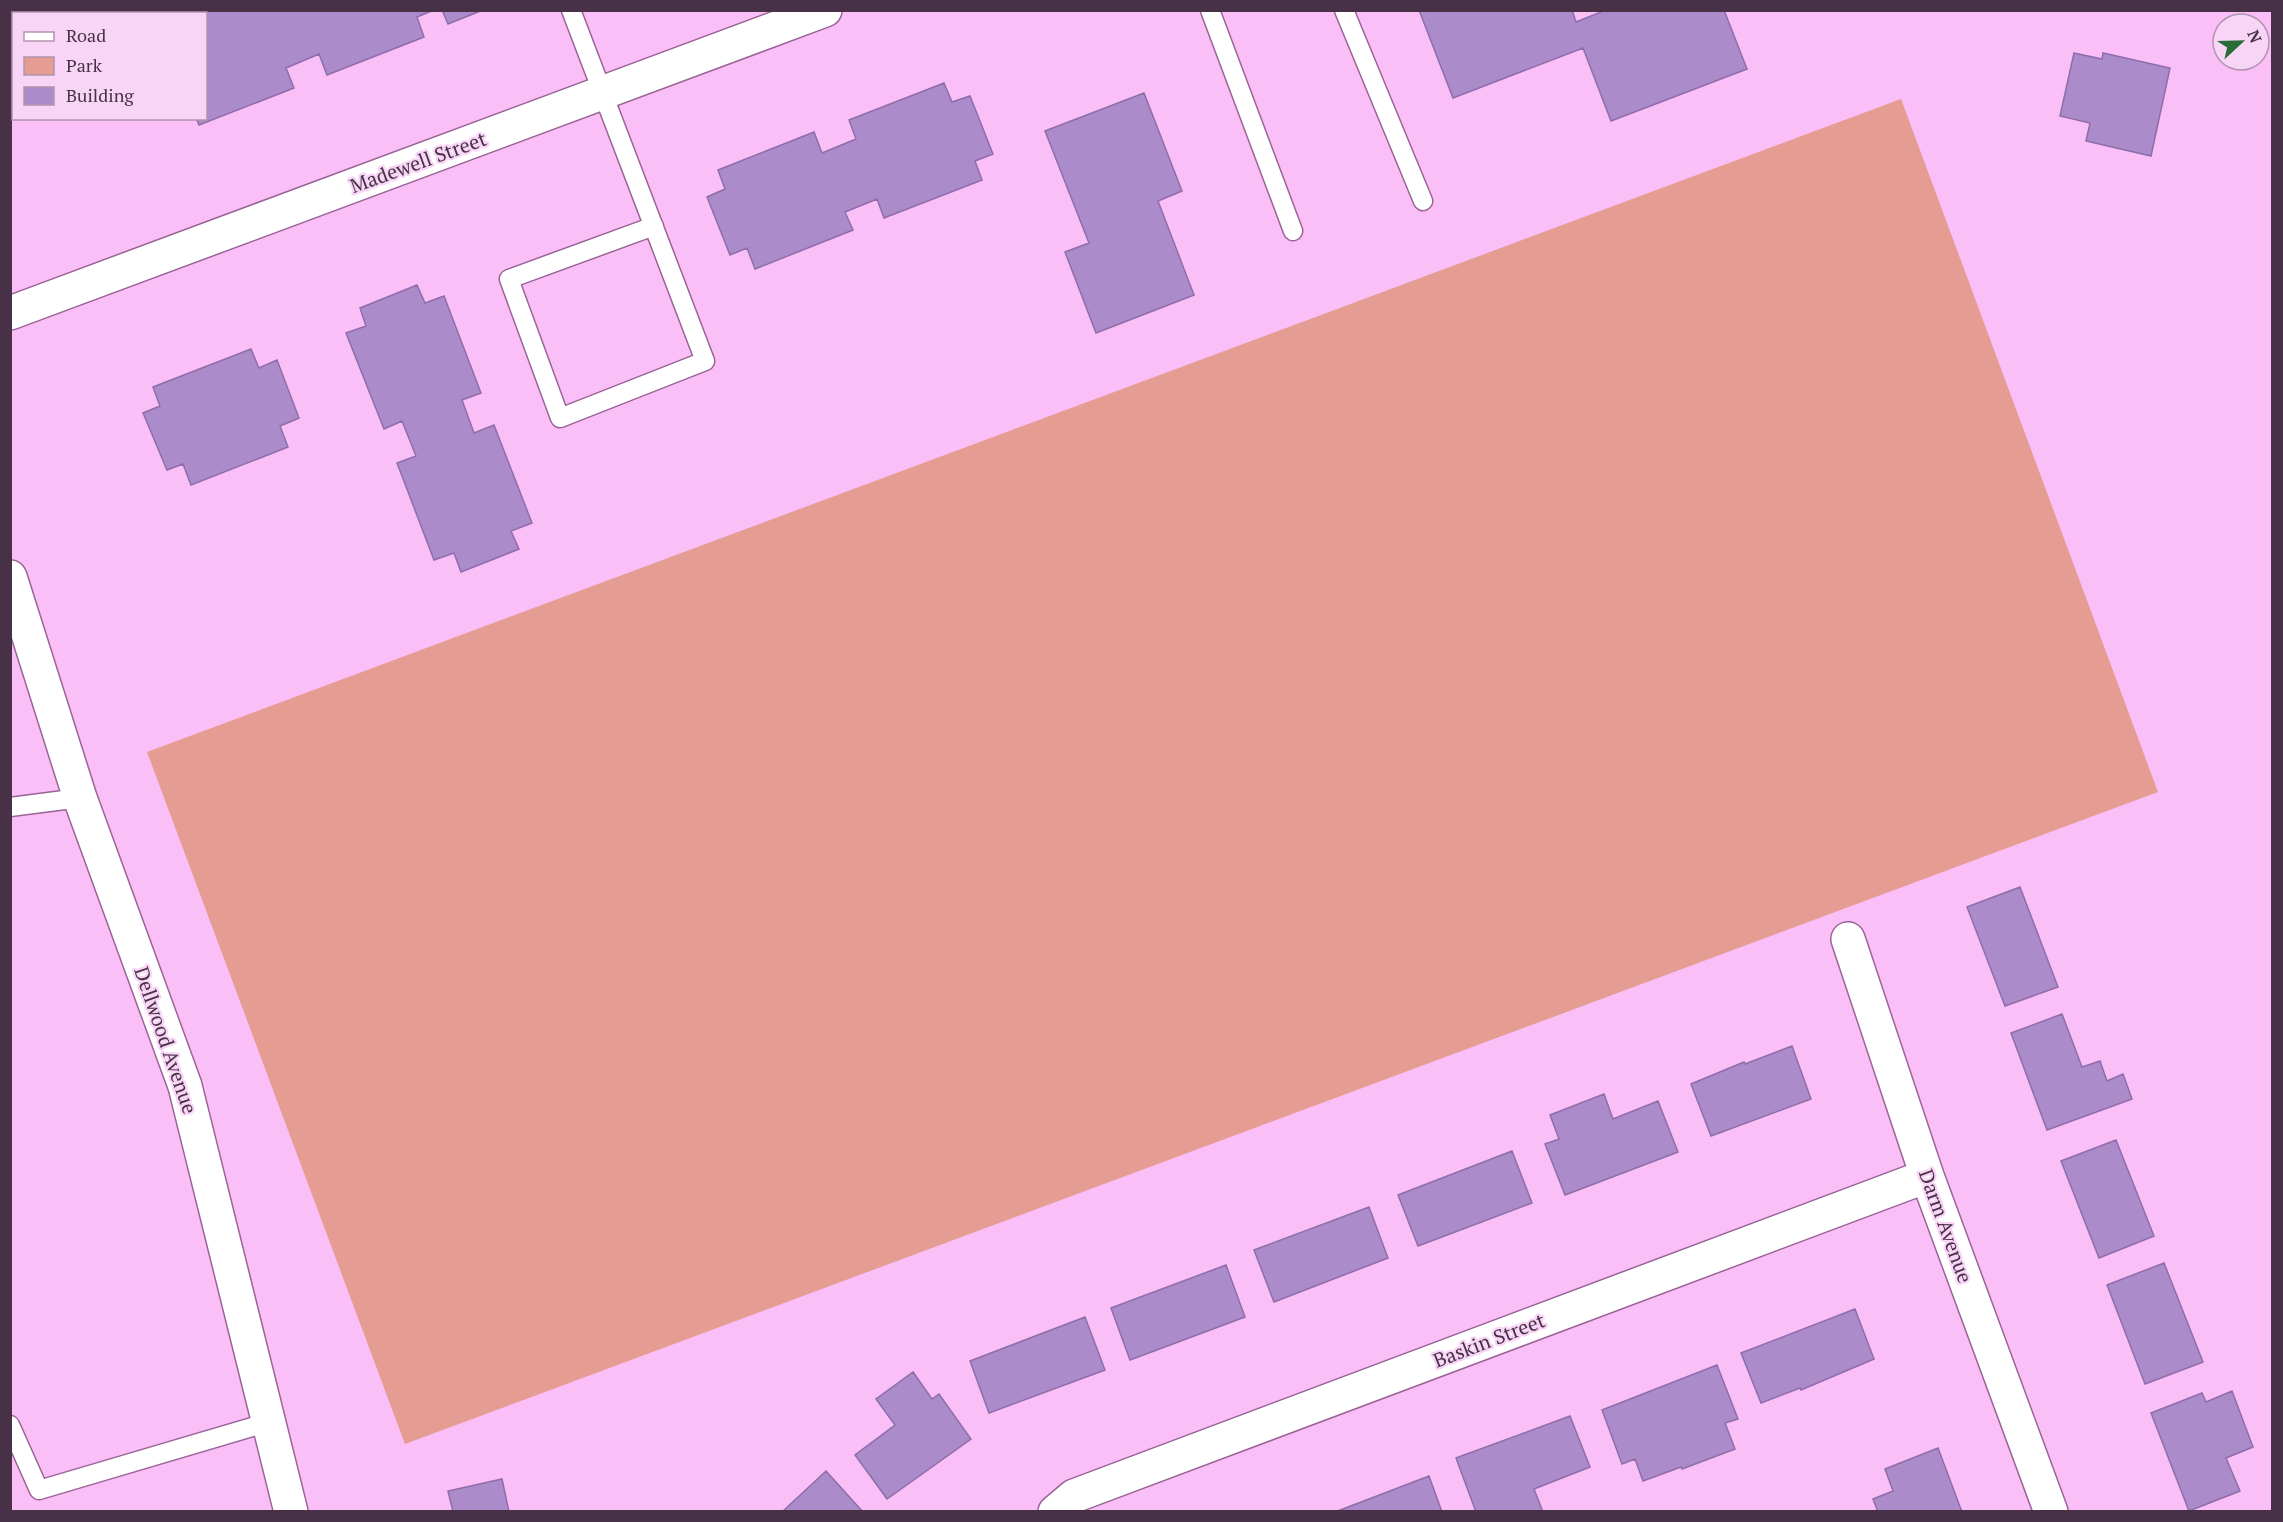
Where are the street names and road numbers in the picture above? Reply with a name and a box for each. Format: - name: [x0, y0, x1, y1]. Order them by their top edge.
- street label: Madewell Street: [346, 125, 490, 199]
- street label: Dellwood Avenue: [128, 963, 204, 1117]
- street label: Darm Avenue: [1913, 1165, 1979, 1287]
- street label: Baskin Street: [1429, 1306, 1549, 1374]

